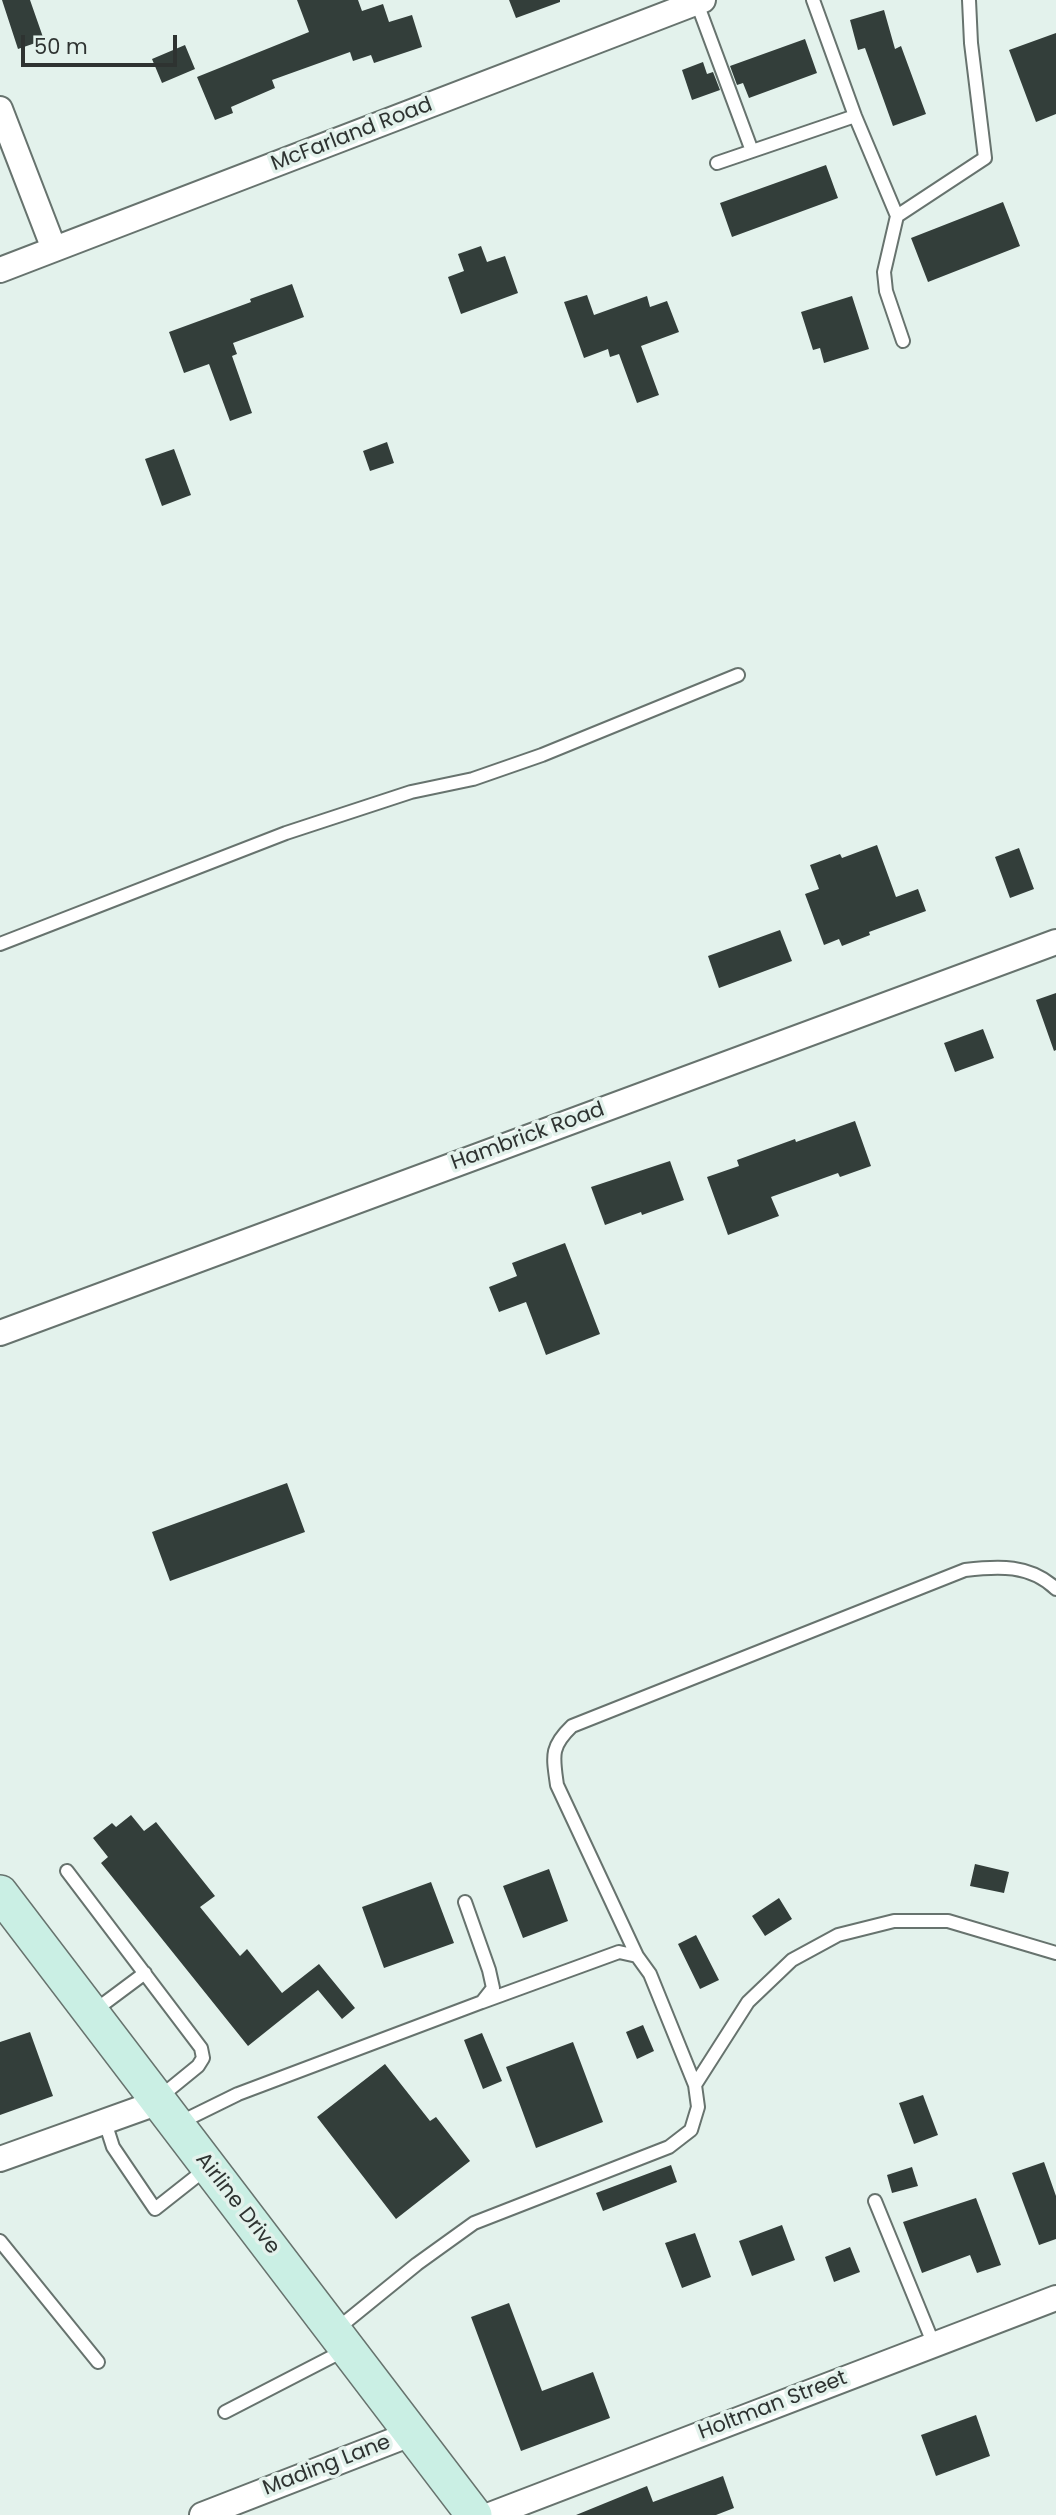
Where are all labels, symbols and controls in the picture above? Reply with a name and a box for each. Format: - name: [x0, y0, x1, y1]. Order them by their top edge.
- scale bar: [24, 21, 180, 65]
- text: 50 m: [34, 32, 88, 61]
- street label: McFarland Road: [268, 93, 436, 177]
- street label: Hambrick Road: [448, 1098, 608, 1176]
- street label: Airline Drive: [189, 2148, 285, 2260]
- street label: Holtman Street: [695, 2366, 851, 2446]
- street label: Mading Lane: [260, 2430, 394, 2502]

